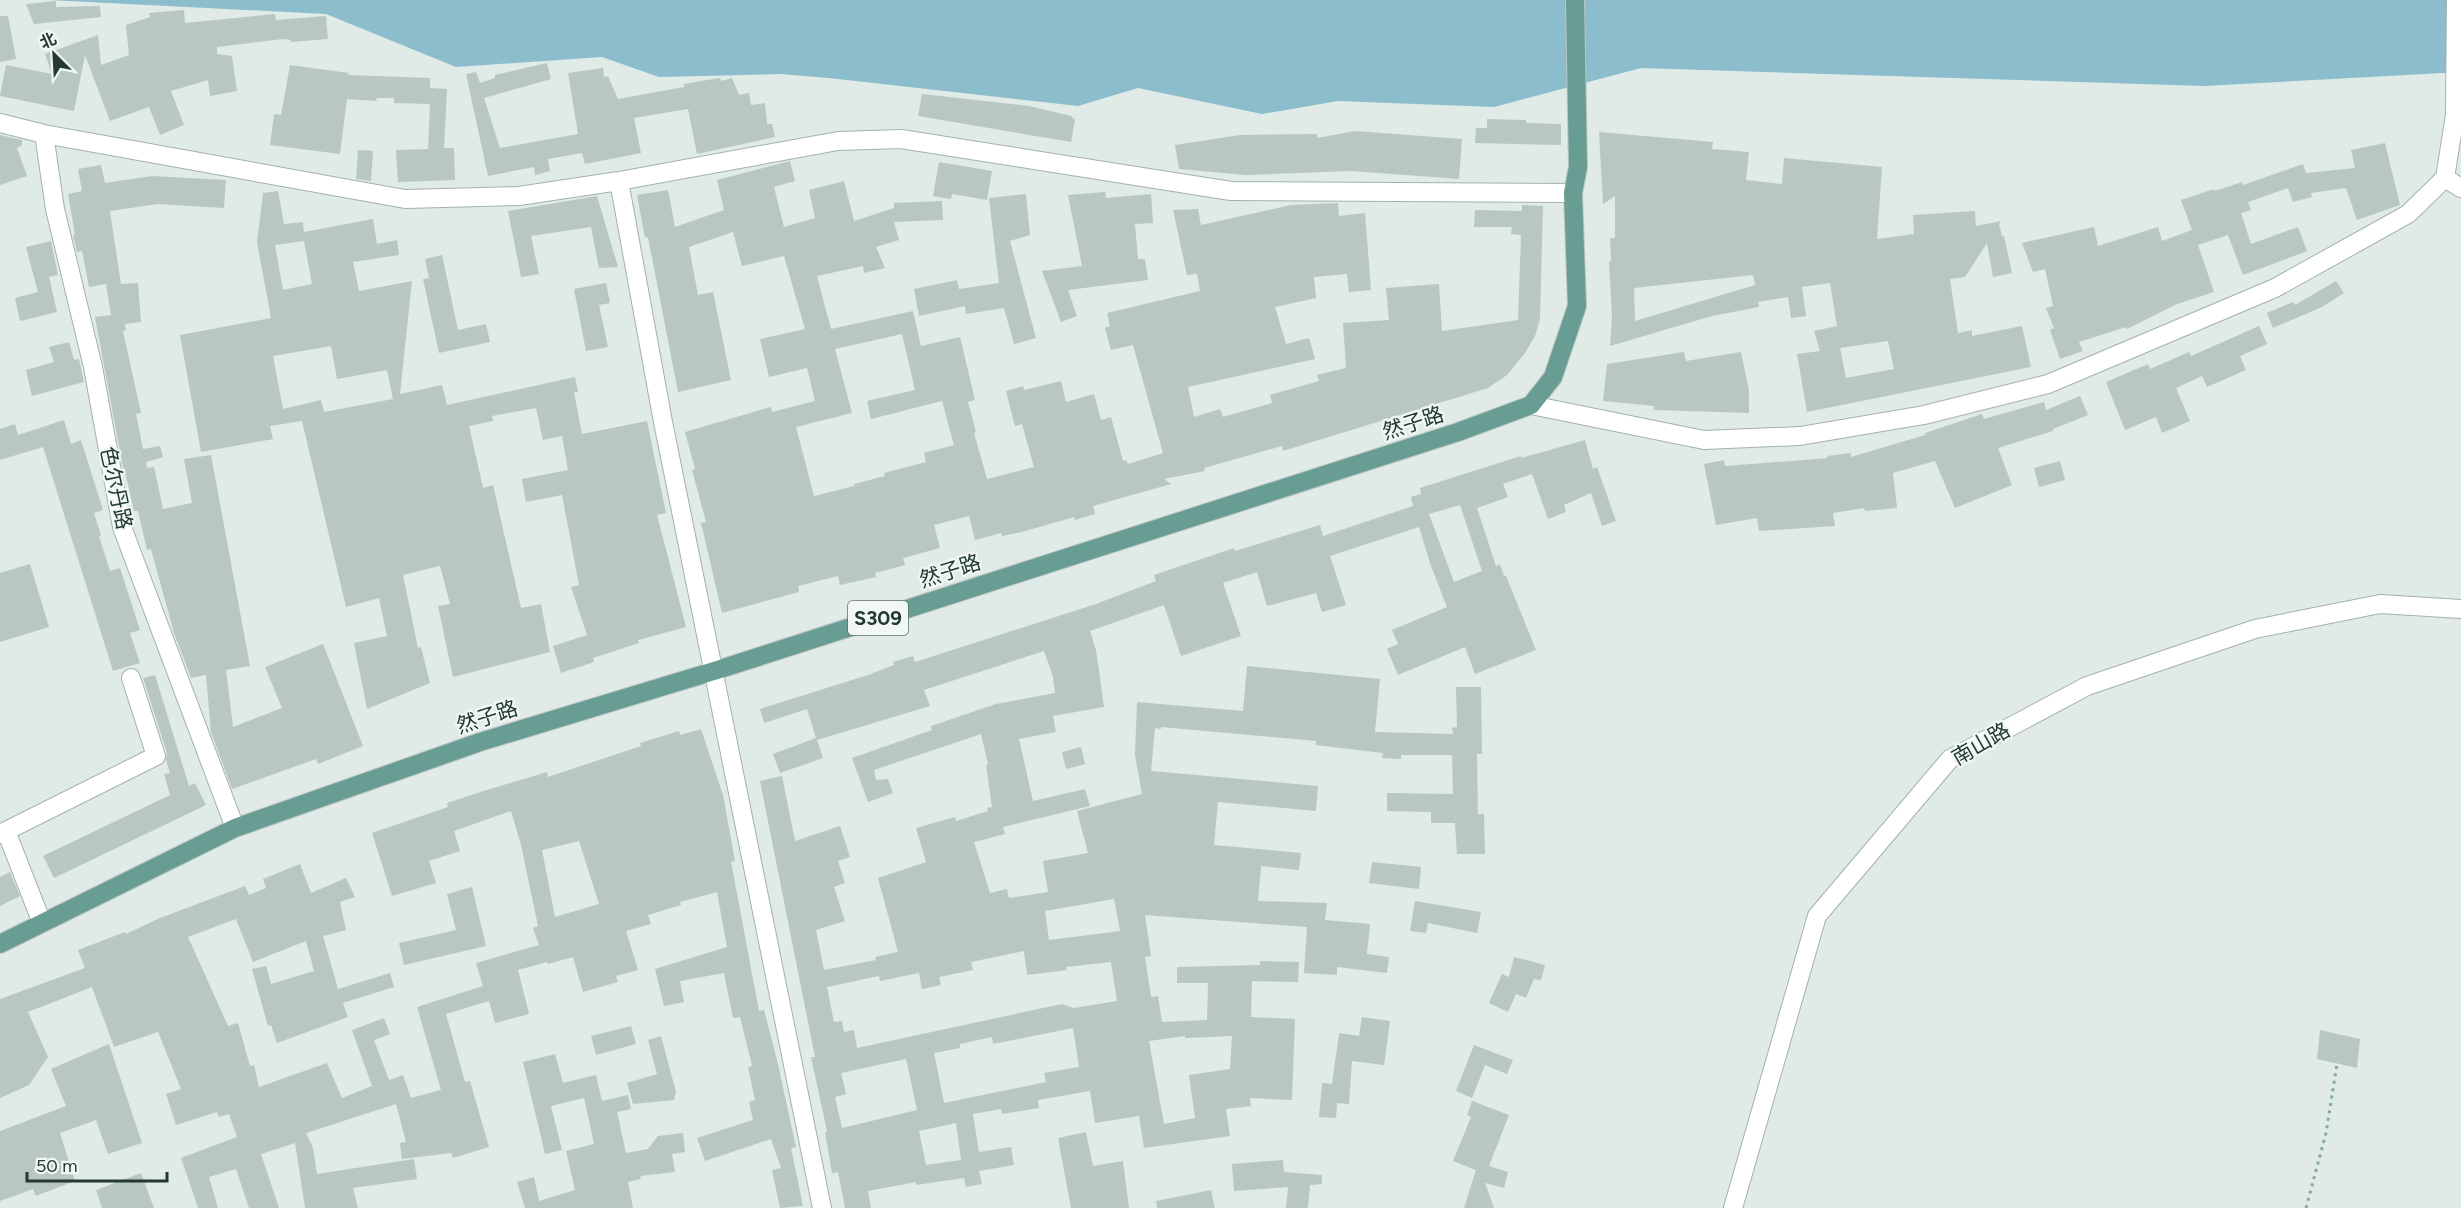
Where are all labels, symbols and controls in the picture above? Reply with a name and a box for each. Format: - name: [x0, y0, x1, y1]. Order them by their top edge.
- north arrow: [24, 24, 84, 84]
- text: 北: [37, 29, 59, 53]
- street label: 然子路: [1379, 401, 1447, 444]
- street label: 色尔丹路: [96, 444, 137, 532]
- street label: 然子路: [916, 549, 984, 592]
- road number: S309: [848, 601, 908, 635]
- street label: 然子路: [453, 695, 521, 738]
- street label: 南山路: [1947, 717, 2014, 770]
- scale bar: [27, 1145, 166, 1183]
- text: 50 m: [36, 1155, 78, 1177]

